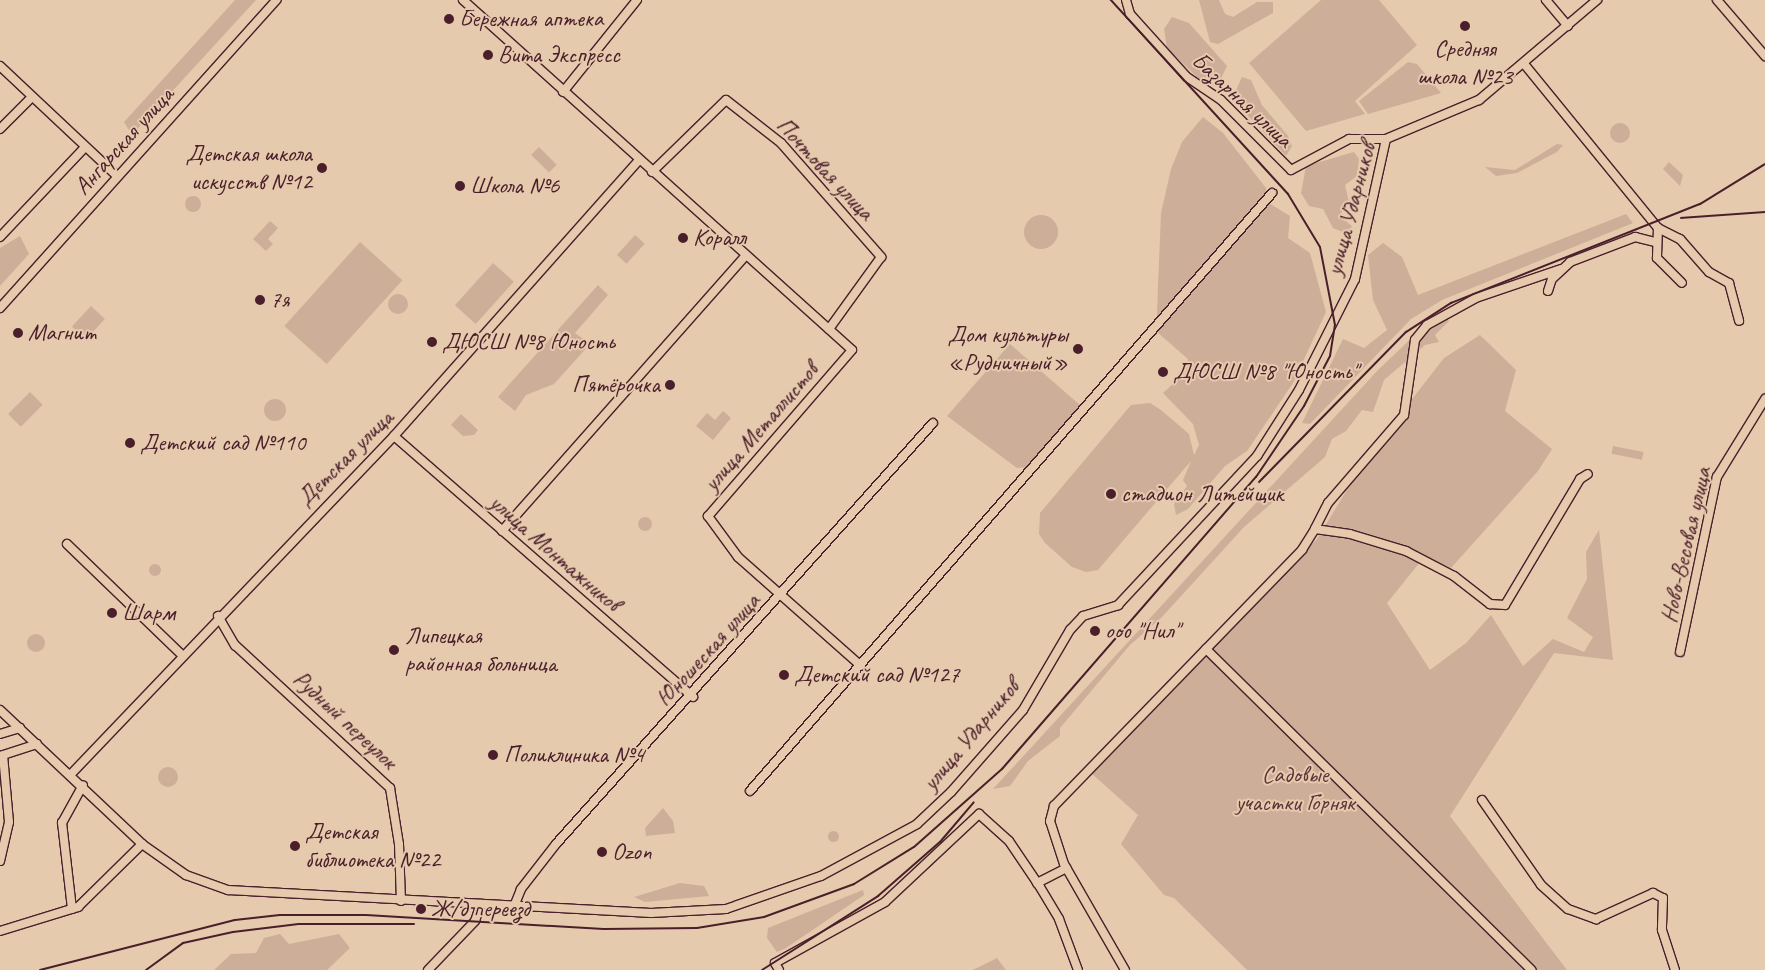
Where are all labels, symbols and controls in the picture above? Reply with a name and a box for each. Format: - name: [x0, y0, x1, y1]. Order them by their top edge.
- place label: Бережная аптека: [459, 5, 603, 33]
- marker: Бережная аптека: [443, 13, 455, 25]
- marker: Средняя школа №23: [1459, 20, 1471, 32]
- place label: Средняя школа №23: [1417, 35, 1513, 91]
- place label: Вита Экспресс: [498, 41, 619, 69]
- street label: Базарная улица: [1185, 46, 1299, 154]
- marker: Вита Экспресс: [482, 49, 494, 61]
- street label: Ангарская улица: [68, 81, 180, 201]
- street label: Почтовая улица: [770, 111, 880, 227]
- street label: улица Ударников: [1319, 139, 1383, 279]
- place label: Детская школа искусств №12: [186, 140, 312, 196]
- marker: Детская школа искусств №12: [316, 162, 328, 174]
- place label: Школа №6: [470, 172, 559, 200]
- marker: Школа №6: [454, 180, 466, 192]
- place label: Коралл: [693, 224, 746, 252]
- marker: Коралл: [677, 232, 689, 244]
- place label: 7я: [270, 286, 290, 314]
- marker: 7я: [254, 294, 266, 306]
- place label: Магнит: [28, 319, 96, 347]
- place label: Дом культуры «Рудничный»: [948, 321, 1068, 377]
- marker: Магнит: [12, 327, 24, 339]
- place label: ДЮСШ №8 Юность: [442, 328, 615, 356]
- marker: ДЮСШ №8 Юность: [426, 336, 438, 348]
- marker: Дом культуры «Рудничный»: [1072, 343, 1084, 355]
- street label: улица Металлистов: [697, 357, 825, 497]
- place label: ДЮСШ №8 "Юность": [1173, 358, 1357, 386]
- marker: ДЮСШ №8 "Юность": [1157, 366, 1169, 378]
- place label: Пятёрочка: [572, 371, 660, 399]
- marker: Пятёрочка: [664, 379, 676, 391]
- street label: Детская улица: [291, 404, 399, 512]
- place label: Детский сад №110: [140, 429, 306, 457]
- marker: Детский сад №110: [124, 437, 136, 449]
- street label: Ново-Весовая улица: [1654, 464, 1718, 626]
- place label: стадион Литейщик: [1121, 480, 1281, 508]
- street label: улица Монтажников: [483, 488, 627, 618]
- marker: стадион Литейщик: [1105, 488, 1117, 500]
- street label: Юношеская улица: [649, 587, 767, 713]
- place label: Шарм: [122, 599, 175, 627]
- marker: Шарм: [106, 607, 118, 619]
- place label: ооо "Нил": [1105, 617, 1179, 645]
- place label: Липецкая районная больница: [405, 622, 556, 678]
- marker: ооо "Нил": [1089, 625, 1101, 637]
- marker: Липецкая районная больница: [387, 643, 401, 657]
- place label: Детский сад №127: [794, 661, 960, 689]
- street label: Рудный переулок: [287, 664, 403, 776]
- marker: Детский сад №127: [778, 669, 790, 681]
- street label: улица Ударников: [916, 673, 1026, 797]
- place label: Поликлиника №4: [504, 741, 644, 769]
- marker: Поликлиника №4: [486, 748, 500, 762]
- park label: Садовые участки Горняк: [1236, 761, 1354, 817]
- place label: Детская библиотека №22: [305, 818, 440, 874]
- place label: Ozon: [612, 838, 651, 866]
- marker: Детская библиотека №22: [289, 840, 301, 852]
- marker: Ozon: [596, 846, 608, 858]
- place label: Ж/д переезд: [431, 895, 530, 923]
- marker: Ж/д переезд: [415, 903, 427, 915]

